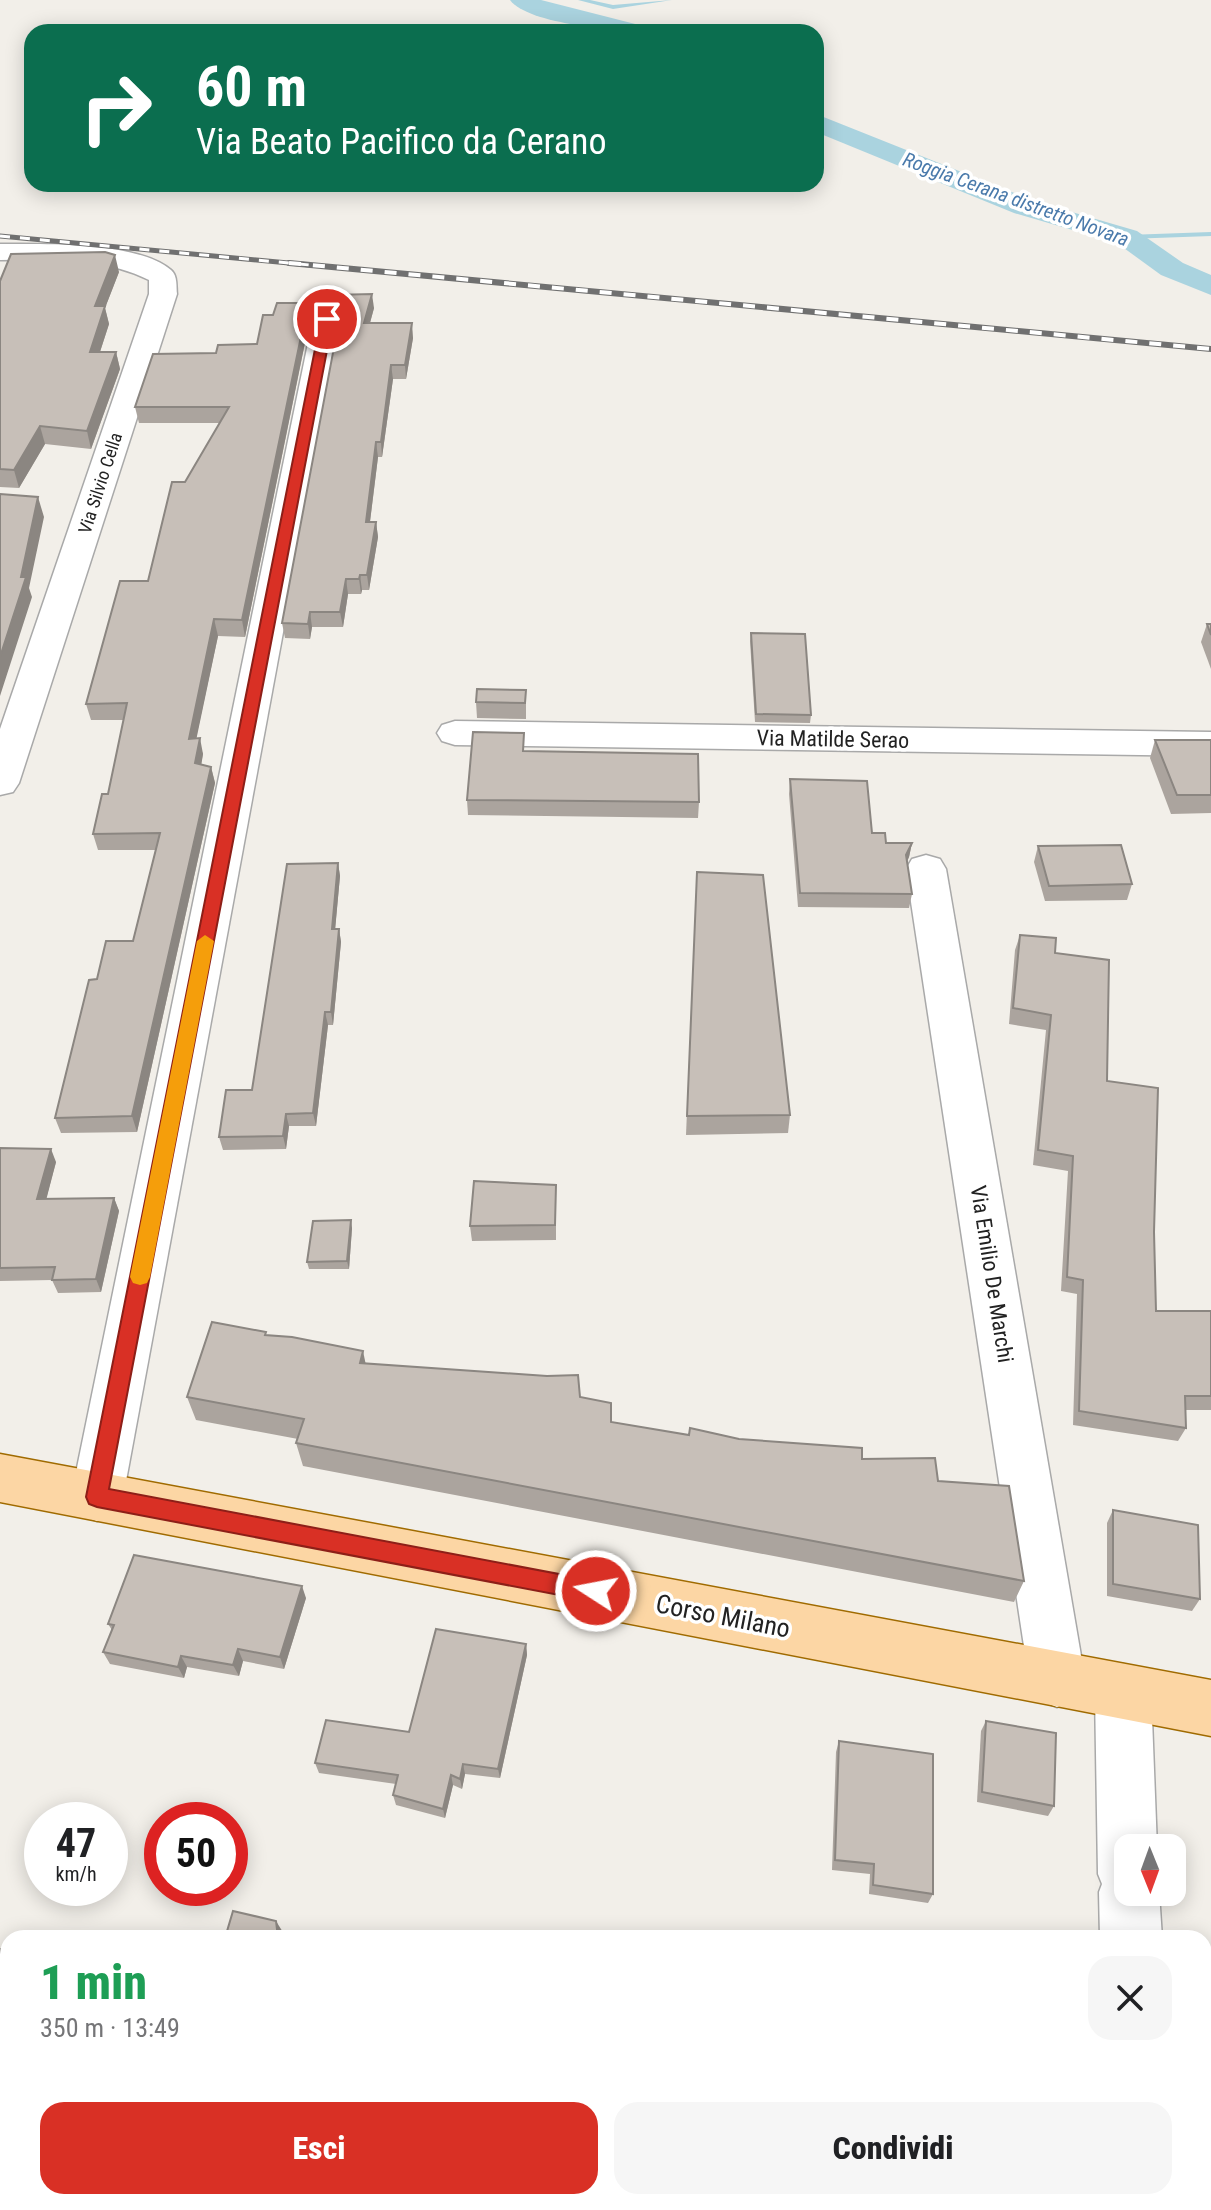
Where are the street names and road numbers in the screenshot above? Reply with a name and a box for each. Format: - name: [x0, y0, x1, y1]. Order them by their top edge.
- street label: Via Silvio Cella: [74, 430, 126, 536]
- street label: Via Matilde Serao: [756, 725, 910, 753]
- street label: Via Emilio De Marchi: [966, 1184, 1018, 1364]
- street label: Corso Milano: [653, 1588, 793, 1644]

